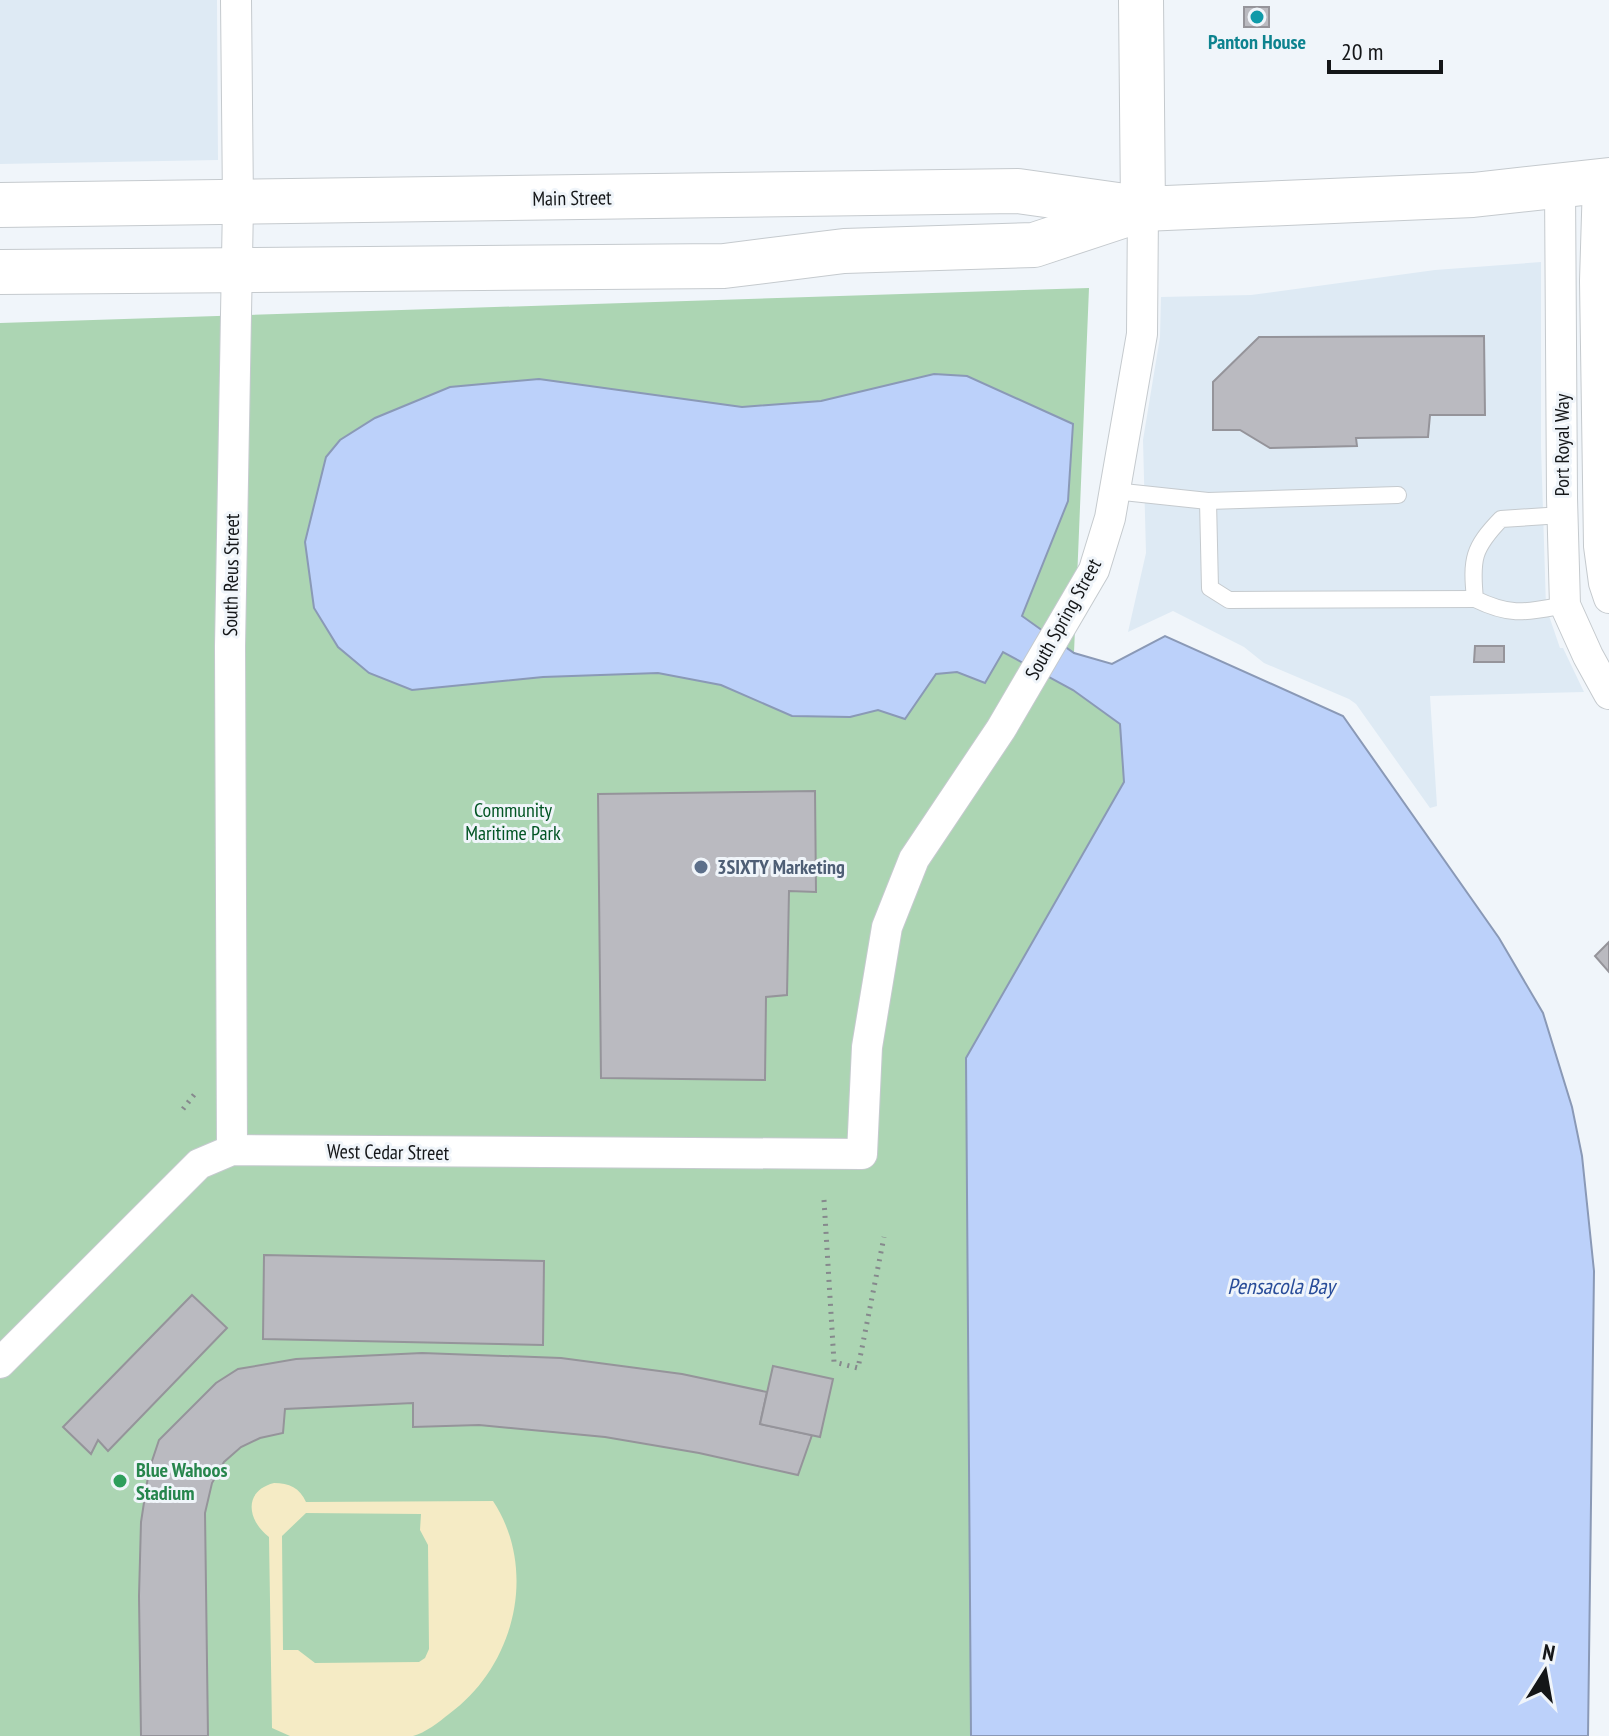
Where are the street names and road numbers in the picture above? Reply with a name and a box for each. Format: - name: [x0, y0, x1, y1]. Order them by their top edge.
- street label: Main Street: [532, 184, 612, 212]
- street label: Port Royal Way: [1549, 393, 1575, 496]
- street label: South Reus Street: [217, 513, 245, 637]
- street label: South Spring Street: [1019, 553, 1107, 684]
- street label: West Cedar Street: [327, 1138, 450, 1166]

